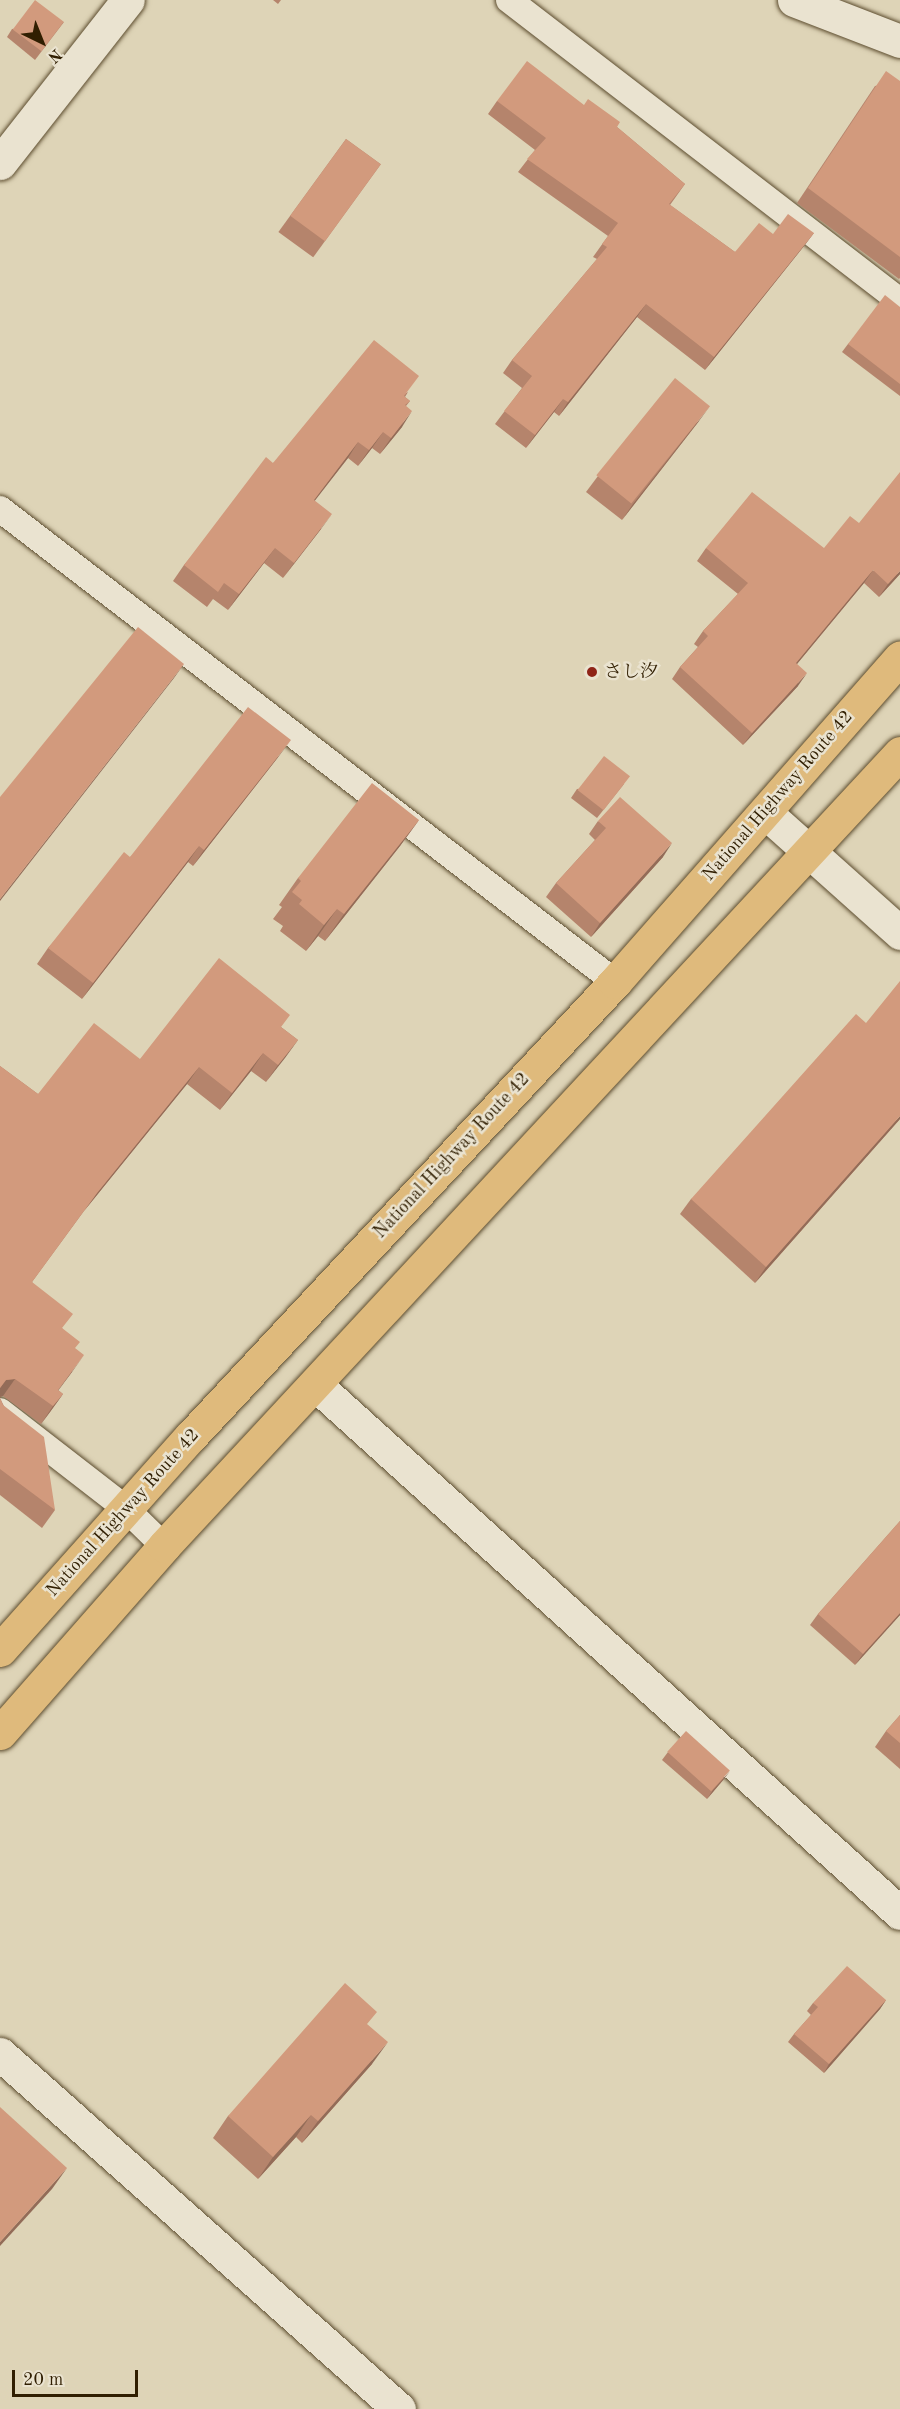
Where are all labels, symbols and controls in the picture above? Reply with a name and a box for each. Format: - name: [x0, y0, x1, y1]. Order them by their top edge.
- north arrow: [12, 12, 72, 72]
- text: N: [44, 45, 64, 65]
- place label: さし汐: [604, 661, 658, 683]
- marker: さし汐: [585, 665, 599, 679]
- street label: National Highway Route 42: [698, 706, 858, 886]
- street label: National Highway Route 42: [370, 1069, 534, 1243]
- street label: National Highway Route 42: [42, 1425, 204, 1601]
- scale bar: [15, 2358, 141, 2396]
- text: 20 m: [23, 2371, 63, 2389]

